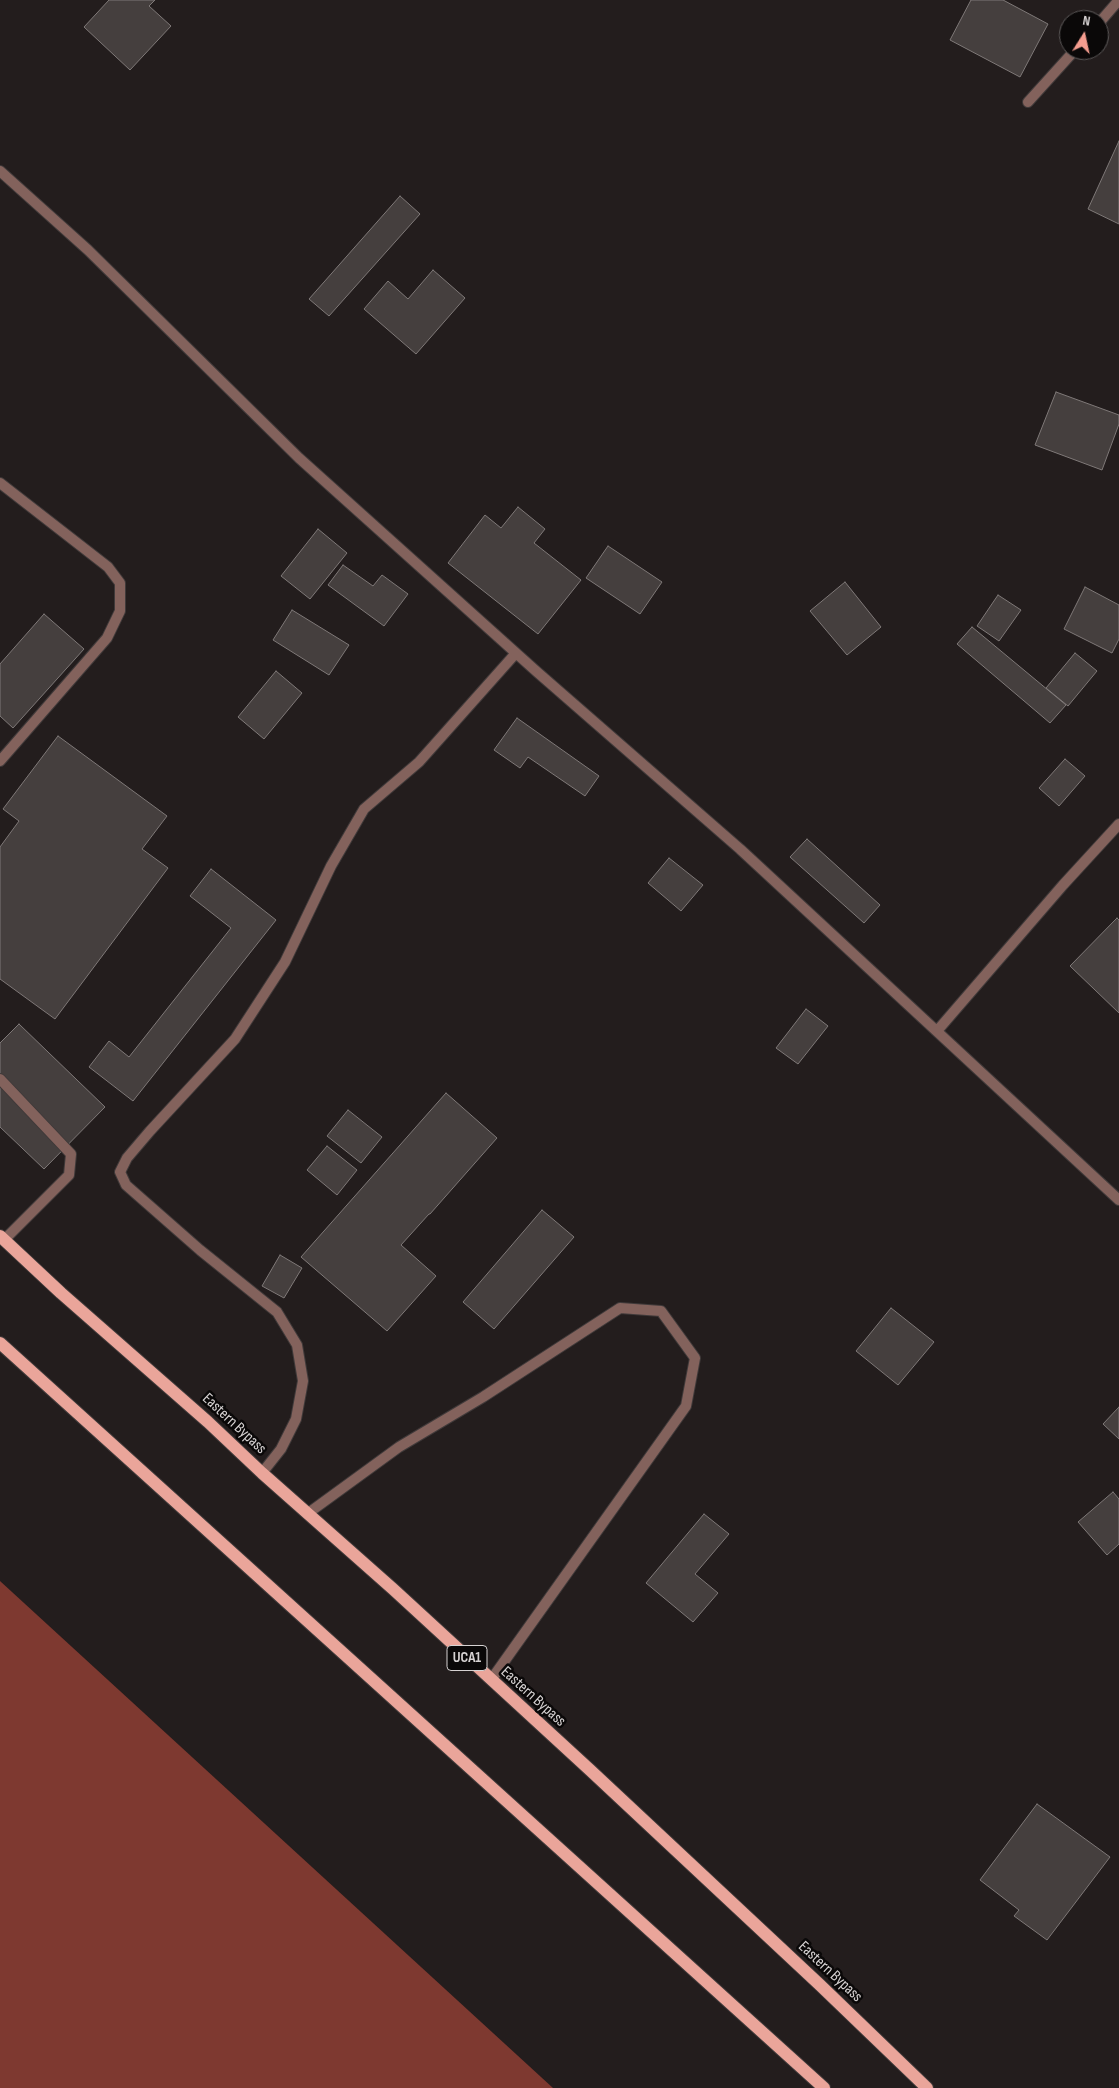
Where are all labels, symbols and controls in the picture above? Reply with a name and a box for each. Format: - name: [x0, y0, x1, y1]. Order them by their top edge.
- north arrow: [1059, 10, 1109, 60]
- text: N: [1081, 12, 1092, 30]
- street label: Eastern Bypass: [198, 1389, 270, 1459]
- road number: UCA1: [447, 1646, 487, 1670]
- street label: Eastern Bypass: [497, 1663, 569, 1731]
- street label: Eastern Bypass: [794, 1937, 866, 2007]

